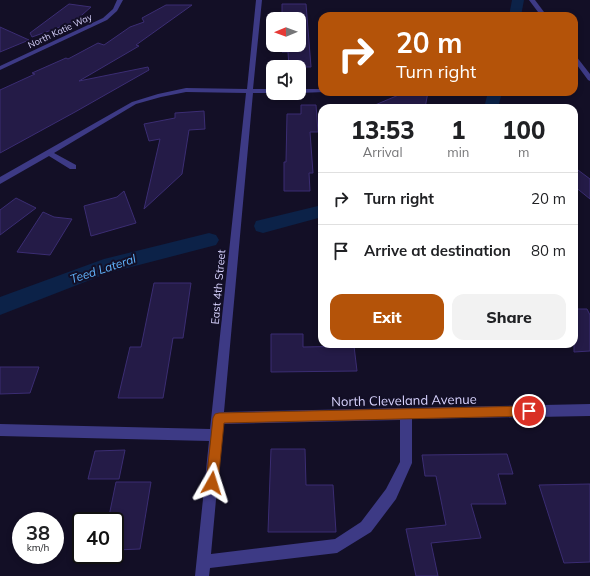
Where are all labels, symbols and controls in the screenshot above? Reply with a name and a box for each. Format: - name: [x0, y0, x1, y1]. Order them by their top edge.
- street label: North Katie Way: [26, 11, 94, 51]
- north arrow: [266, 12, 306, 52]
- map controls: [266, 12, 306, 100]
- text: 20 m: [396, 25, 462, 60]
- icon: right: [330, 28, 382, 80]
- button: sound: [266, 60, 306, 100]
- text: Turn right: [396, 60, 476, 83]
- text: 13:53: [351, 115, 415, 145]
- text: 1: [451, 115, 466, 145]
- text: 100: [502, 115, 545, 145]
- text: Arrival: [363, 144, 403, 160]
- text: min: [447, 144, 469, 160]
- text: m: [518, 144, 529, 160]
- icon: right: [330, 188, 352, 210]
- text: Turn right: [364, 189, 434, 208]
- text: 20 m: [531, 189, 566, 208]
- icon: arrive: [330, 240, 352, 262]
- text: Arrive at destination: [364, 241, 511, 260]
- text: 80 m: [531, 241, 566, 260]
- street label: East 4th Street: [208, 249, 228, 325]
- water label: Teed Lateral: [68, 251, 138, 286]
- button: Exit: [330, 294, 444, 340]
- button: Share: [452, 294, 566, 340]
- street label: North Cleveland Avenue: [331, 391, 477, 409]
- pin: [512, 394, 546, 428]
- icon: arrive: [518, 400, 540, 422]
- position arrow: [191, 462, 233, 504]
- speed limit sign: 40: [72, 512, 124, 564]
- text: 38: [26, 520, 50, 545]
- text: km/h: [27, 541, 49, 554]

